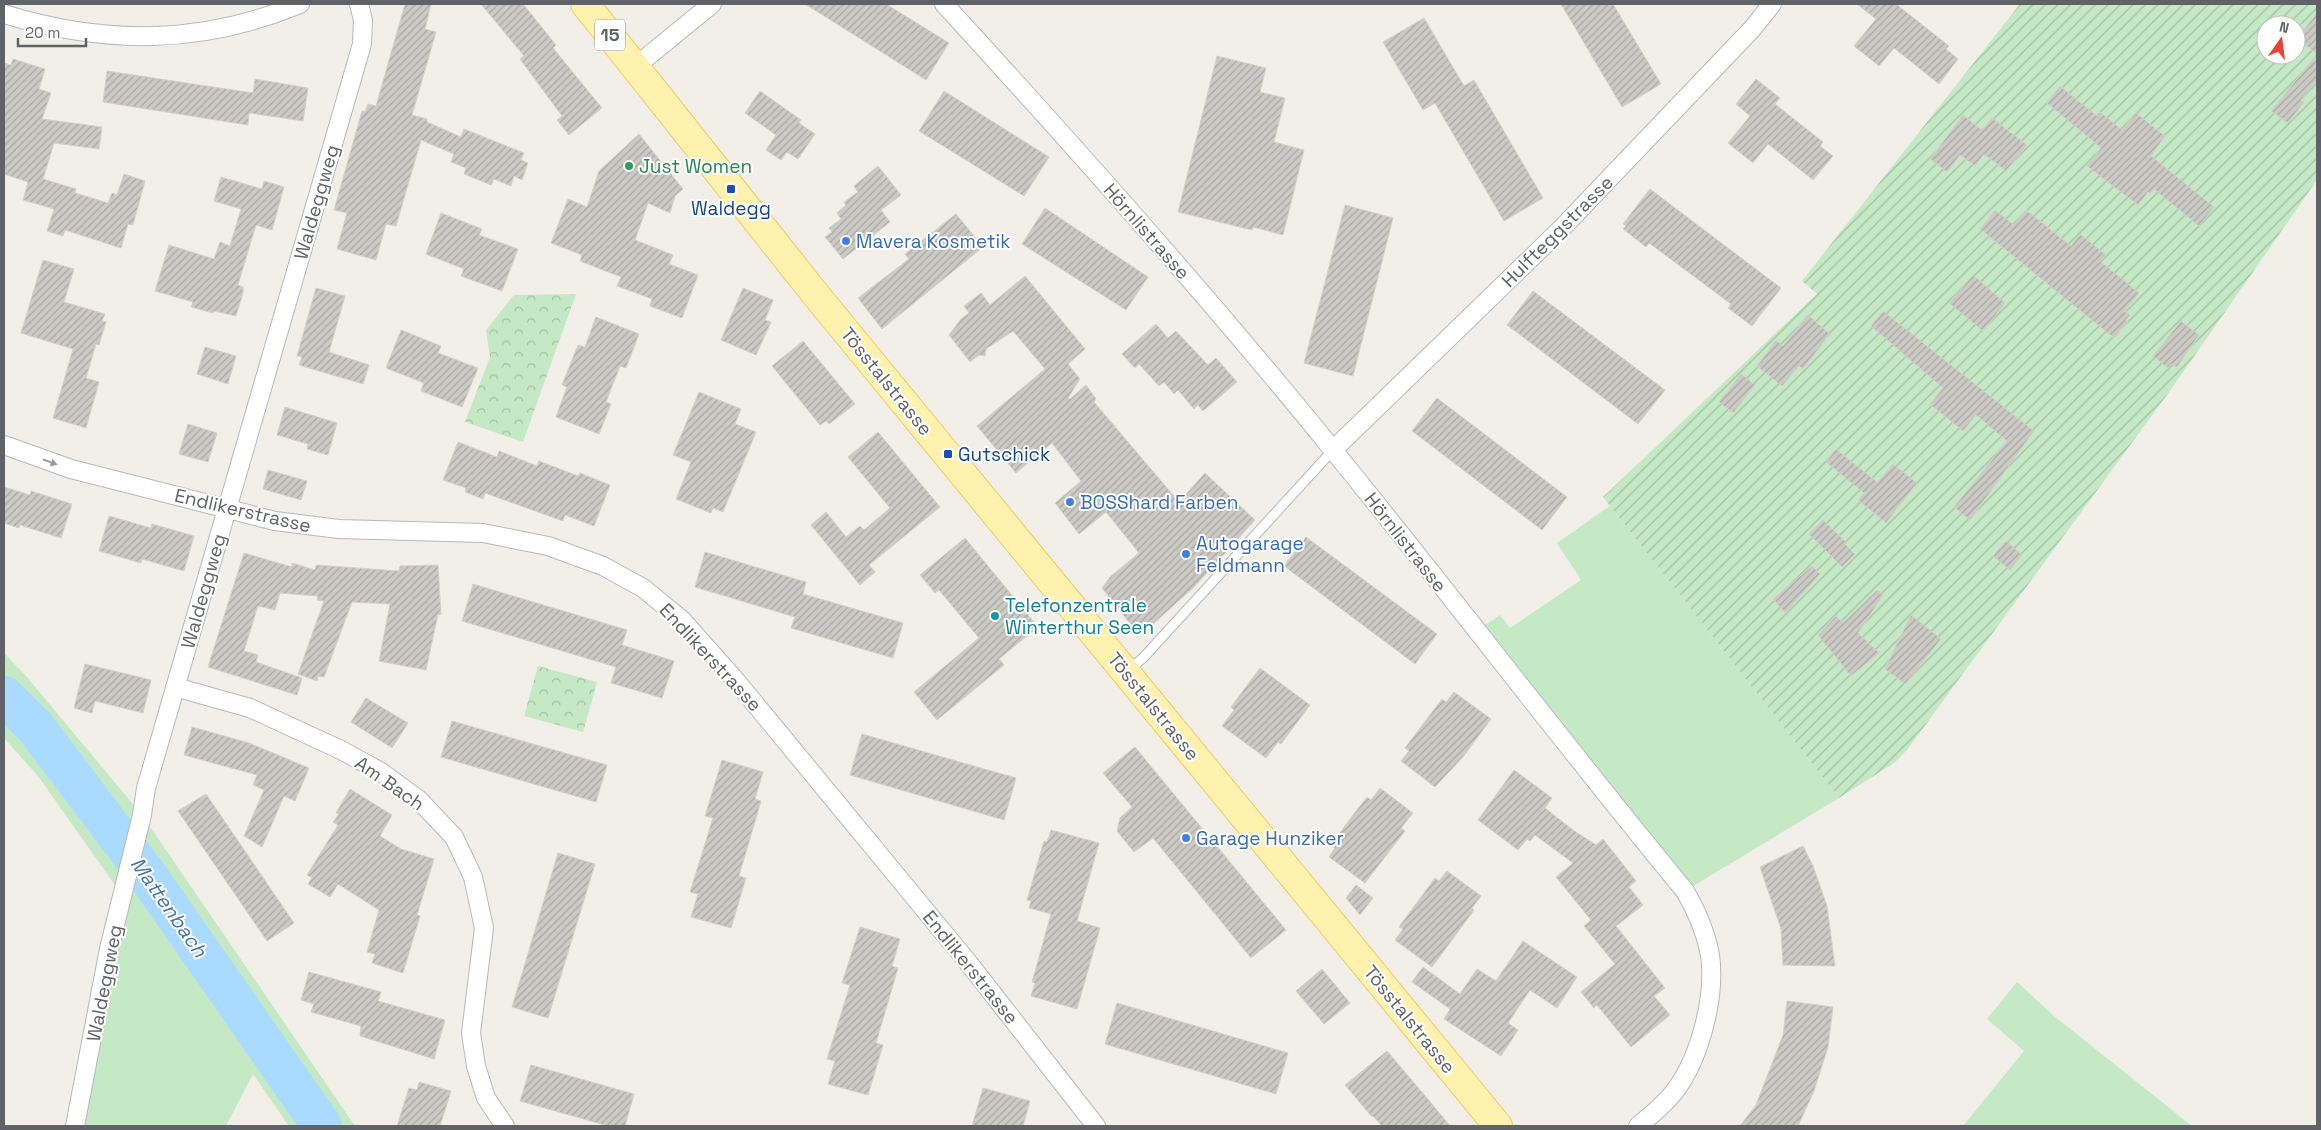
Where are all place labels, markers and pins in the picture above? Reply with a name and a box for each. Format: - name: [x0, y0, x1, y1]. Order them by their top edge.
- place label: Just Women: [639, 154, 752, 179]
- marker: Just Women: [623, 160, 635, 172]
- marker: Waldegg: [725, 183, 737, 195]
- place label: Waldegg: [691, 196, 771, 221]
- place label: Mavera Kosmetik: [856, 229, 1010, 254]
- marker: Mavera Kosmetik: [840, 235, 852, 247]
- place label: Gutschick: [958, 442, 1050, 467]
- marker: Gutschick: [942, 448, 954, 460]
- place label: BOSShard Farben: [1080, 490, 1238, 515]
- marker: BOSShard Farben: [1064, 496, 1076, 508]
- place label: Autogarage Feldmann: [1196, 531, 1304, 578]
- marker: Autogarage Feldmann: [1180, 548, 1192, 560]
- place label: Telefonzentrale Winterthur Seen: [1005, 593, 1154, 640]
- marker: Telefonzentrale Winterthur Seen: [989, 610, 1001, 622]
- place label: Garage Hunziker: [1196, 826, 1344, 851]
- marker: Garage Hunziker: [1180, 832, 1192, 844]

